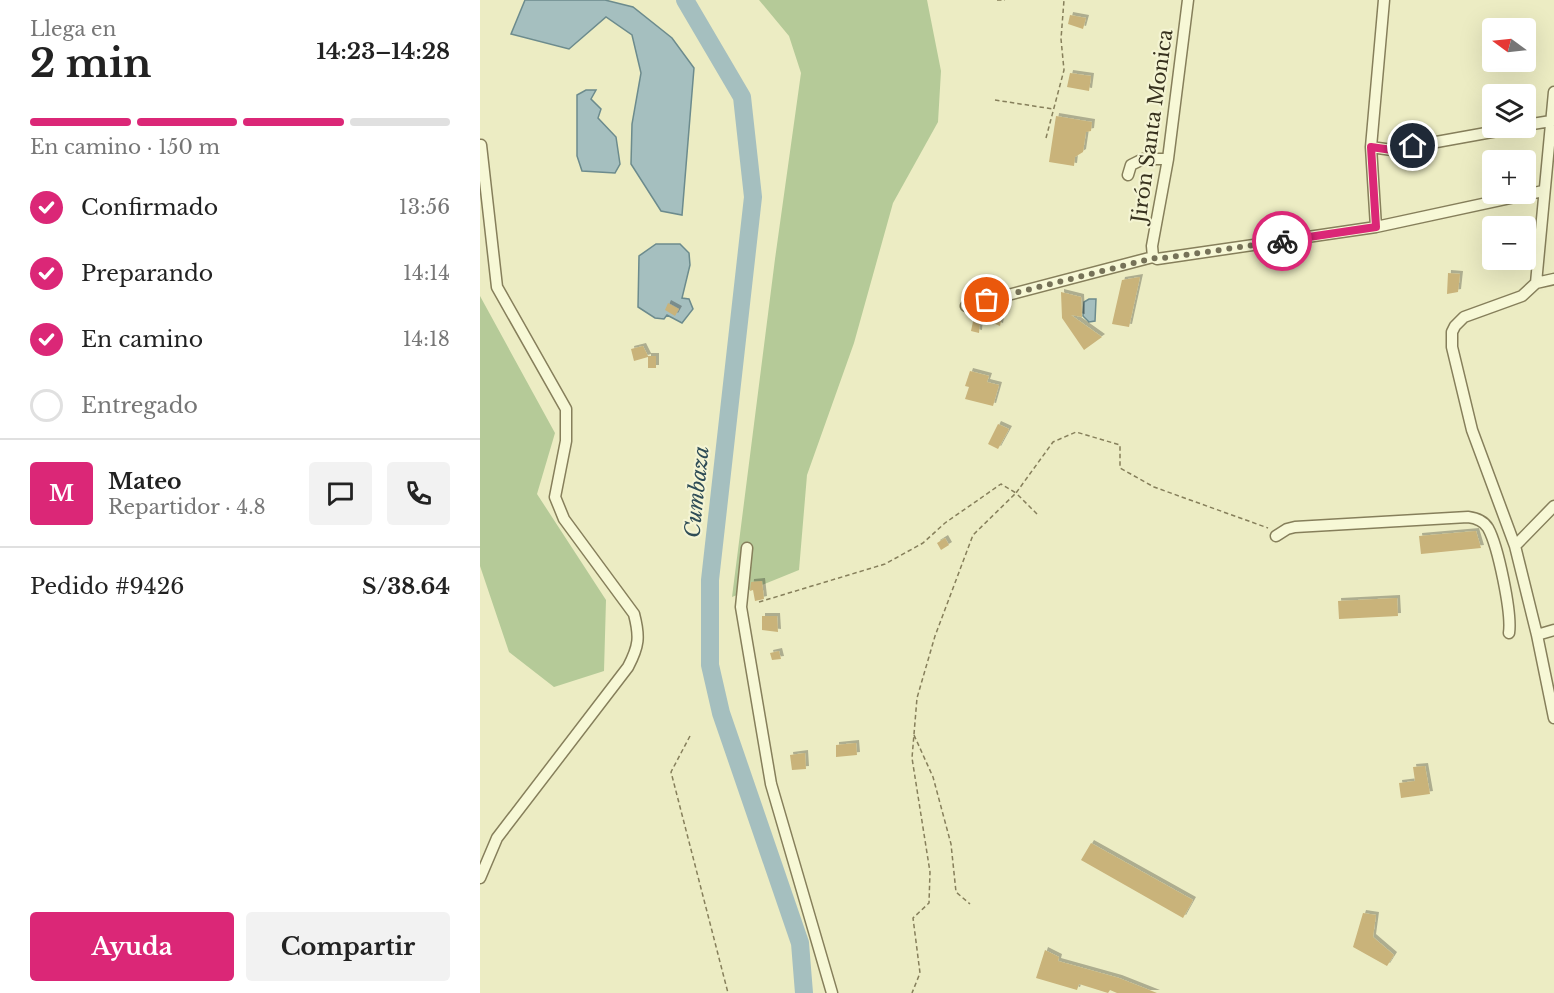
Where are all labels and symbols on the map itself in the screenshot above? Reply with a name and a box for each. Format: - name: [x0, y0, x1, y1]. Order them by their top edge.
- north arrow: [1482, 18, 1536, 72]
- street label: Jirón Santa Monica: [1126, 27, 1178, 227]
- pin: [1387, 120, 1438, 171]
- courier: [1252, 211, 1312, 271]
- pin: [961, 274, 1012, 325]
- water label: Cumbaza: [679, 445, 715, 539]

